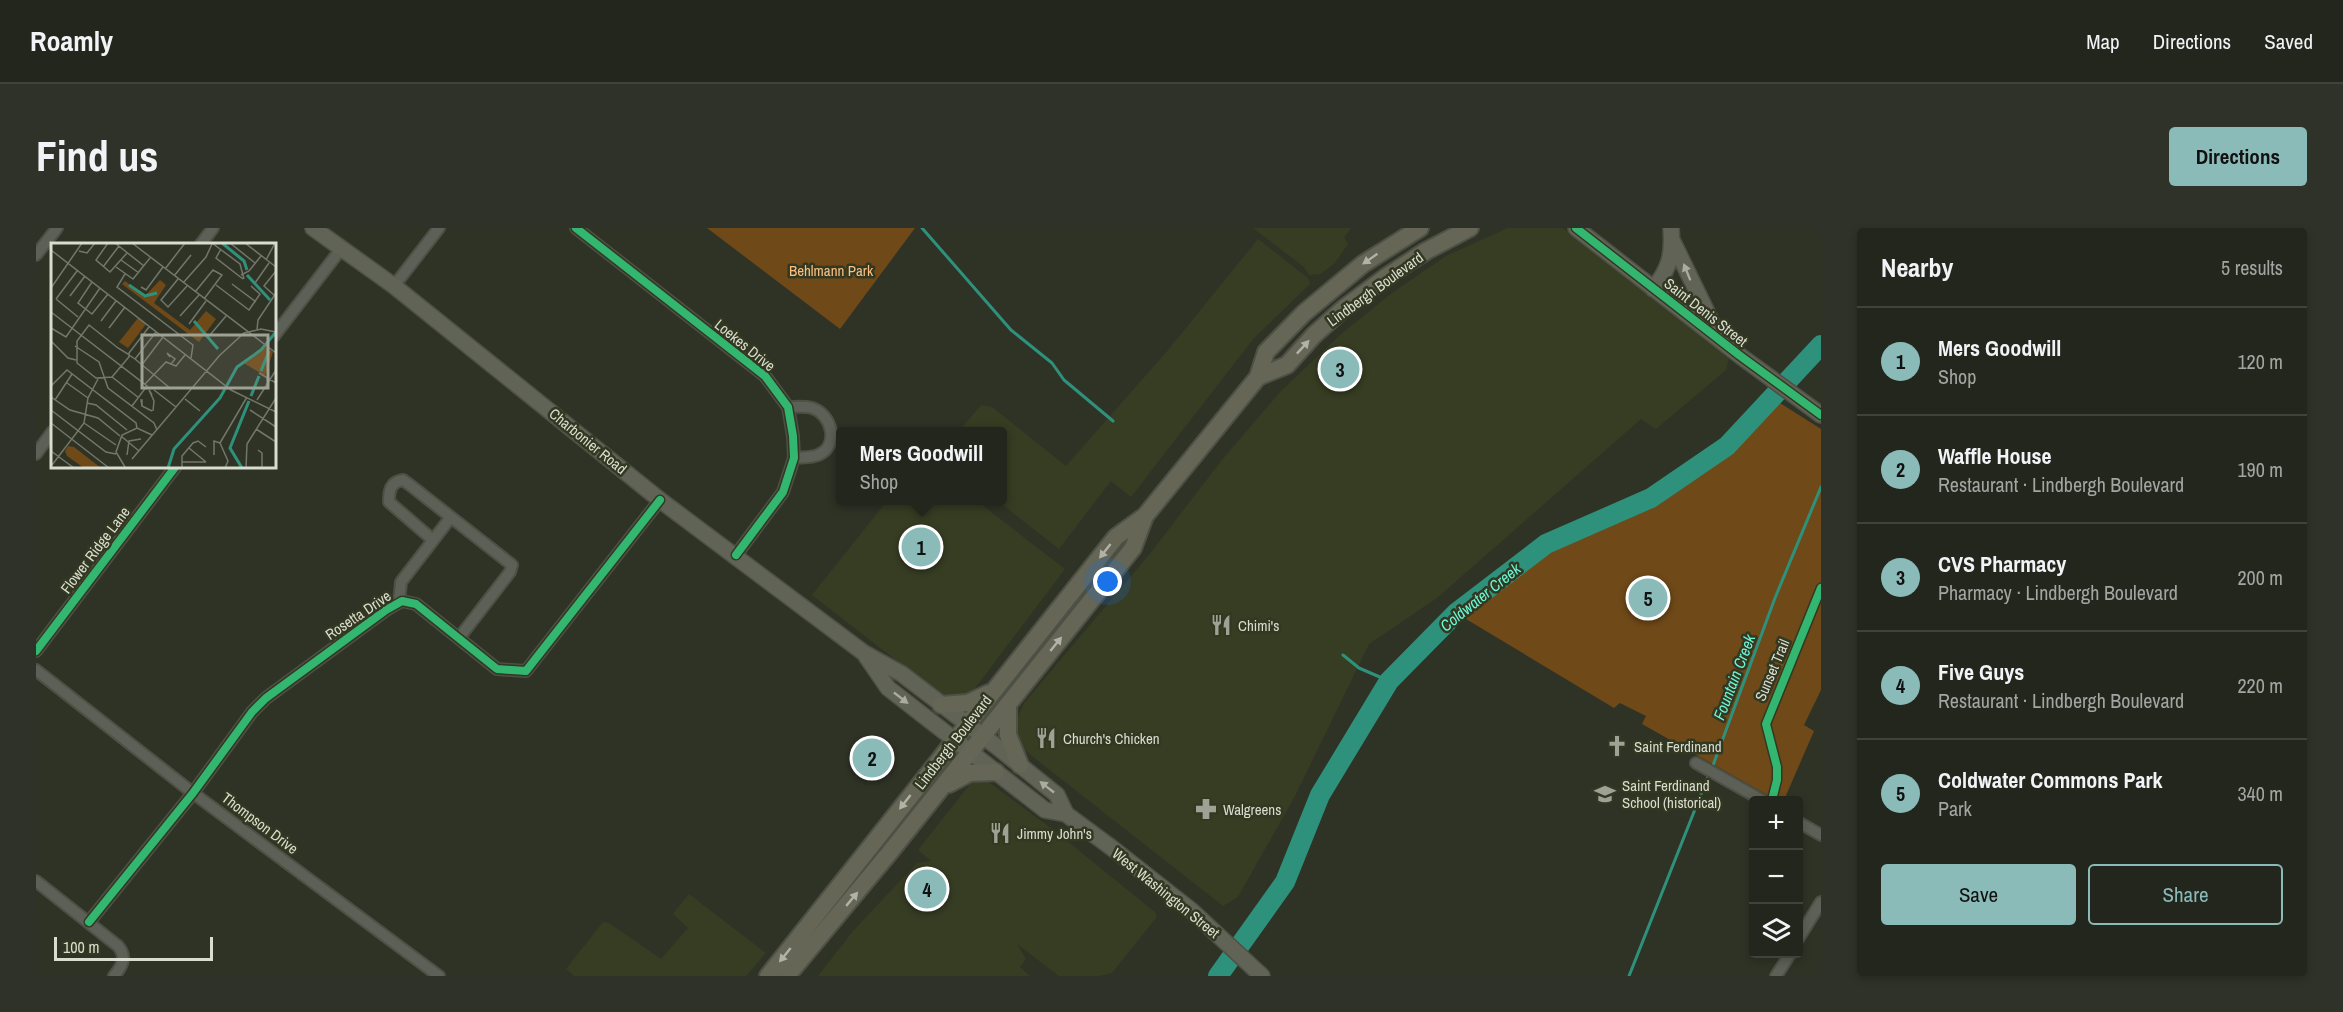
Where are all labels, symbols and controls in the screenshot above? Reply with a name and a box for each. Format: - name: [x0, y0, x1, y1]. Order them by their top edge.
- text: Roamly: [30, 22, 113, 60]
- text: Map: [2086, 27, 2120, 56]
- text: Directions: [2153, 27, 2231, 56]
- text: Saved: [2264, 27, 2313, 56]
- button: Directions: [2169, 127, 2307, 186]
- text: Find us: [36, 128, 158, 184]
- inset map: [51, 243, 276, 468]
- street label: Lindbergh Boulevard: [1323, 247, 1427, 331]
- text: Nearby: [1881, 250, 1953, 285]
- one-way arrow: [1363, 253, 1379, 265]
- text: 5 results: [2221, 254, 2283, 281]
- park label: Behlmann Park: [789, 260, 874, 281]
- one-way arrow: [1682, 263, 1692, 281]
- street label: Saint Denis Street: [1660, 273, 1753, 352]
- street label: Loekes Drive: [710, 314, 780, 376]
- text: Mers Goodwill: [1938, 333, 2061, 363]
- one-way arrow: [1296, 340, 1309, 355]
- pin: 3: [1320, 346, 1360, 392]
- text: 1: [1896, 348, 1905, 375]
- text: 120 m: [2237, 348, 2283, 375]
- text: Shop: [1938, 363, 1976, 390]
- street label: Charbonier Road: [545, 403, 631, 479]
- popup: [836, 427, 1007, 505]
- text: Mers Goodwill: [860, 438, 983, 468]
- text: Waffle House: [1938, 441, 2052, 471]
- text: 2: [1896, 456, 1905, 483]
- text: 190 m: [2237, 456, 2283, 483]
- text: Shop: [860, 468, 898, 495]
- text: Restaurant · Lindbergh Boulevard: [1938, 471, 2184, 498]
- street label: Flower Ridge Lane: [55, 502, 135, 598]
- pin: 1: [902, 524, 940, 570]
- one-way arrow: [1098, 543, 1111, 559]
- text: CVS Pharmacy: [1938, 549, 2066, 579]
- water label: Coldwater Creek: [1435, 557, 1525, 636]
- text: 3: [1896, 564, 1905, 591]
- text: 200 m: [2237, 564, 2283, 591]
- your location: [1093, 567, 1122, 596]
- pin: 5: [1628, 576, 1668, 620]
- text: Pharmacy · Lindbergh Boulevard: [1938, 579, 2178, 606]
- street label: Rosetta Drive: [321, 585, 395, 645]
- restaurant icon: Chimi's: [1209, 613, 1233, 637]
- place label: Chimi's: [1238, 615, 1279, 636]
- water label: Fountain Creek: [1708, 631, 1761, 723]
- one-way arrow: [1049, 636, 1062, 652]
- street label: Sunset Trail: [1750, 636, 1794, 704]
- text: Five Guys: [1938, 657, 2024, 687]
- text: 4: [1896, 672, 1905, 699]
- text: 220 m: [2237, 672, 2283, 699]
- text: Restaurant · Lindbergh Boulevard: [1938, 687, 2184, 714]
- street label: Lindbergh Boulevard: [910, 691, 996, 793]
- one-way arrow: [893, 692, 909, 705]
- restaurant icon: Church's Chicken: [1034, 726, 1058, 750]
- place label: Church's Chicken: [1063, 728, 1160, 749]
- church icon: Saint Ferdinand: [1605, 734, 1629, 758]
- pin: 2: [852, 736, 892, 780]
- place label: Saint Ferdinand: [1634, 736, 1722, 757]
- text: Coldwater Commons Park: [1938, 765, 2163, 795]
- place label: Saint Ferdinand School (historical): [1622, 775, 1721, 813]
- one-way arrow: [1039, 780, 1055, 793]
- text: 5: [1896, 780, 1905, 807]
- text: 340 m: [2237, 780, 2283, 807]
- school or university icon: Saint Ferdinand School (historical): [1593, 782, 1617, 806]
- street label: Thompson Drive: [217, 787, 303, 859]
- one-way arrow: [899, 794, 912, 810]
- text: Park: [1938, 795, 1972, 822]
- map controls: [1749, 796, 1803, 958]
- button: +: [1749, 796, 1803, 850]
- pharmacy icon: Walgreens: [1194, 797, 1218, 821]
- place label: Walgreens: [1223, 799, 1281, 820]
- restaurant icon: Jimmy John's: [988, 821, 1012, 845]
- place label: Jimmy John's: [1017, 823, 1092, 844]
- street label: West Washington Street: [1108, 843, 1225, 943]
- button: −: [1749, 850, 1803, 904]
- button: Save: [1881, 864, 2076, 925]
- button: Share: [2088, 864, 2283, 925]
- pin: 4: [908, 866, 946, 912]
- one-way arrow: [845, 892, 858, 907]
- button: layers: [1749, 904, 1803, 958]
- scale bar: [54, 934, 213, 962]
- text: 100 m: [63, 936, 99, 958]
- one-way arrow: [779, 948, 791, 963]

